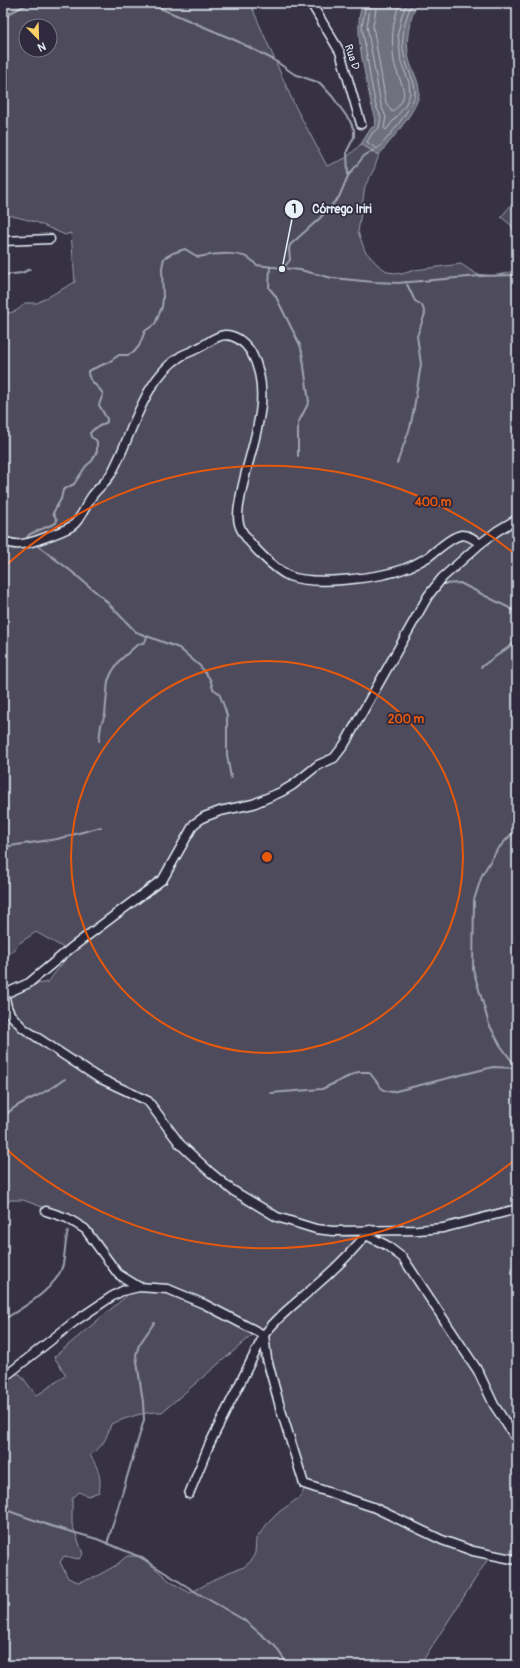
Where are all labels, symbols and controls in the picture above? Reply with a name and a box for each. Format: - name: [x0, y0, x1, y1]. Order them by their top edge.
- north arrow: [18, 18, 58, 58]
- text: N: [35, 39, 48, 54]
- street label: Rua D: [342, 42, 362, 72]
- callout: Córrego Iriri: [284, 197, 380, 221]
- text: 1: [292, 202, 296, 217]
- text: Córrego Iriri: [312, 202, 372, 217]
- text: 400 m: [414, 495, 452, 510]
- text: 200 m: [388, 712, 425, 727]
- centre of rings: [260, 850, 274, 864]

